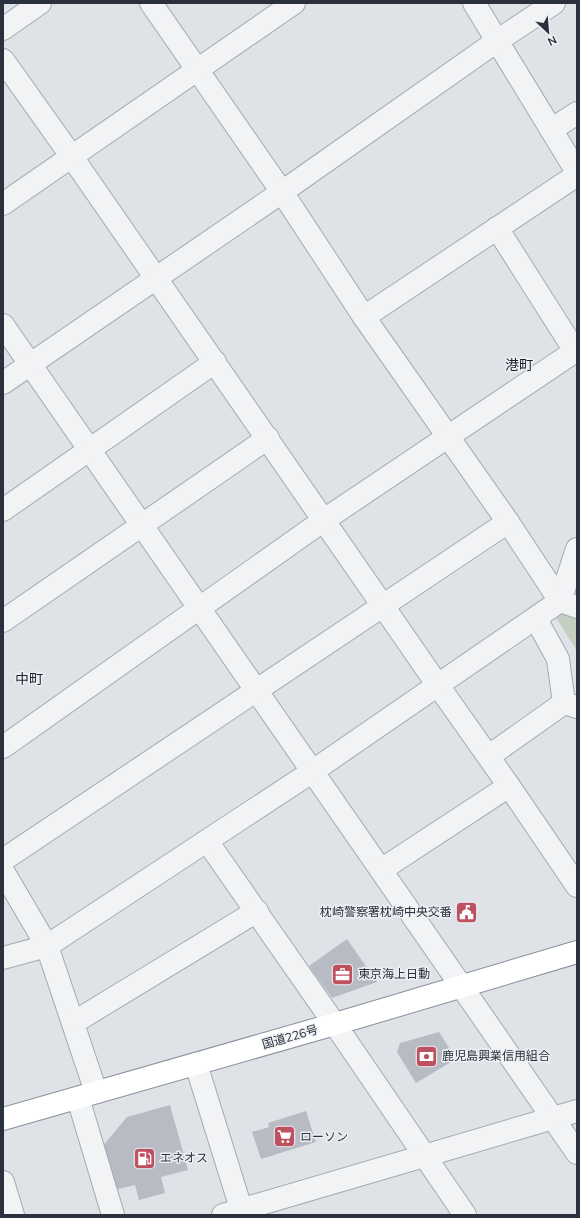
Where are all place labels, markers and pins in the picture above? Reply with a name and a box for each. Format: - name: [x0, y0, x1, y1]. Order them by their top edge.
- public building icon: 枕崎警察署枕崎中央交番: [454, 899, 480, 925]
- place label: 枕崎警察署枕崎中央交番: [320, 904, 452, 919]
- office icon: 東京海上日動: [330, 961, 356, 987]
- place label: 東京海上日動: [358, 966, 430, 981]
- bank icon: 鹿児島興業信用組合: [414, 1043, 440, 1069]
- place label: 鹿児島興業信用組合: [442, 1048, 550, 1063]
- supermarket icon: ローソン: [271, 1124, 297, 1150]
- place label: ローソン: [300, 1129, 348, 1144]
- fuel station icon: エネオス: [132, 1145, 158, 1171]
- place label: エネオス: [160, 1150, 208, 1165]

